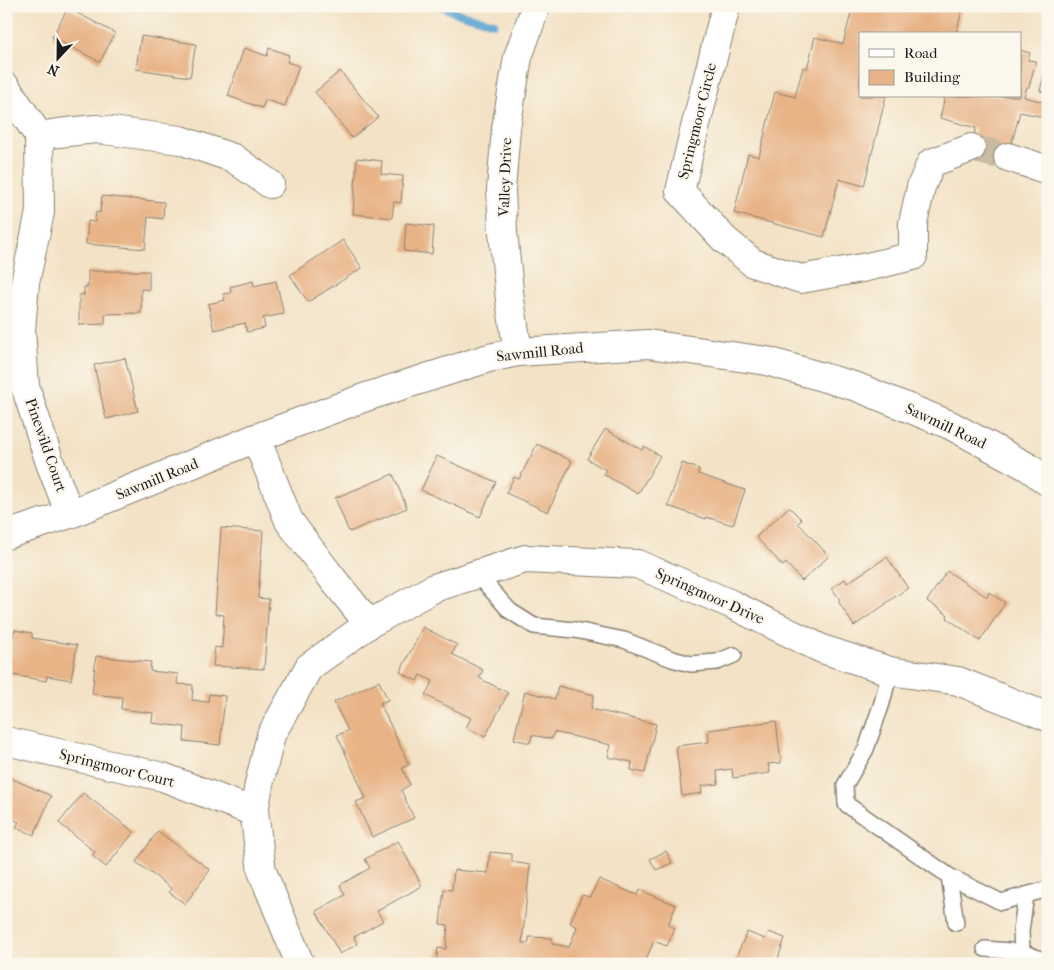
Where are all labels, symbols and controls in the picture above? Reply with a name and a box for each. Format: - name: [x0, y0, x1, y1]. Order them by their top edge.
- north arrow: [32, 32, 82, 82]
- legend: [859, 32, 1022, 98]
- text: Road: [904, 44, 938, 62]
- text: N: [45, 60, 61, 79]
- street label: Springmoor Circle: [674, 60, 720, 181]
- text: Building: [904, 68, 961, 86]
- street label: Valley Drive: [495, 137, 515, 218]
- street label: Sawmill Road: [496, 338, 585, 366]
- street label: Pinewild Court: [21, 396, 71, 495]
- street label: Sawmill Road: [903, 399, 990, 453]
- street label: Sawmill Road: [113, 454, 202, 504]
- street label: Springmoor Drive: [653, 564, 768, 628]
- street label: Springmoor Court: [57, 745, 177, 791]

